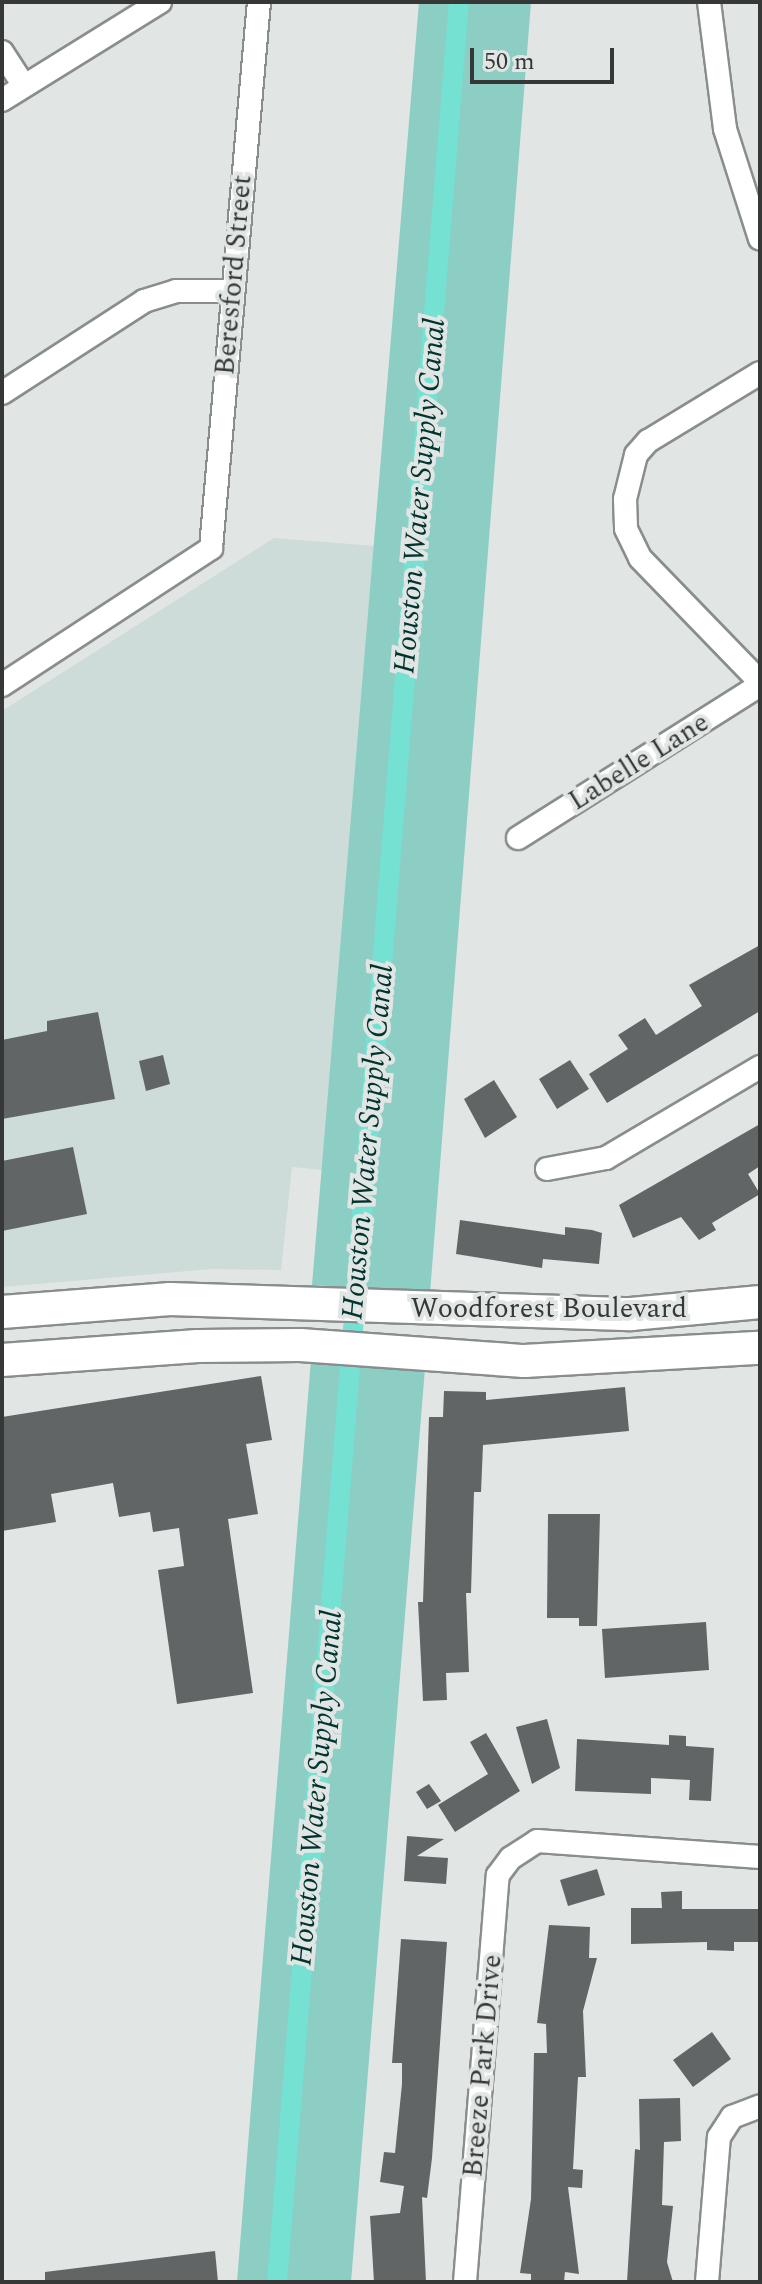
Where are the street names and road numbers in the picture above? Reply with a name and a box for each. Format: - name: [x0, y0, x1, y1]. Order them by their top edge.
- street label: Beresford Street: [209, 173, 259, 377]
- street label: Labelle Lane: [563, 706, 715, 818]
- street label: Woodforest Boulevard: [411, 1292, 687, 1326]
- street label: Breeze Park Drive: [457, 1953, 509, 2179]

